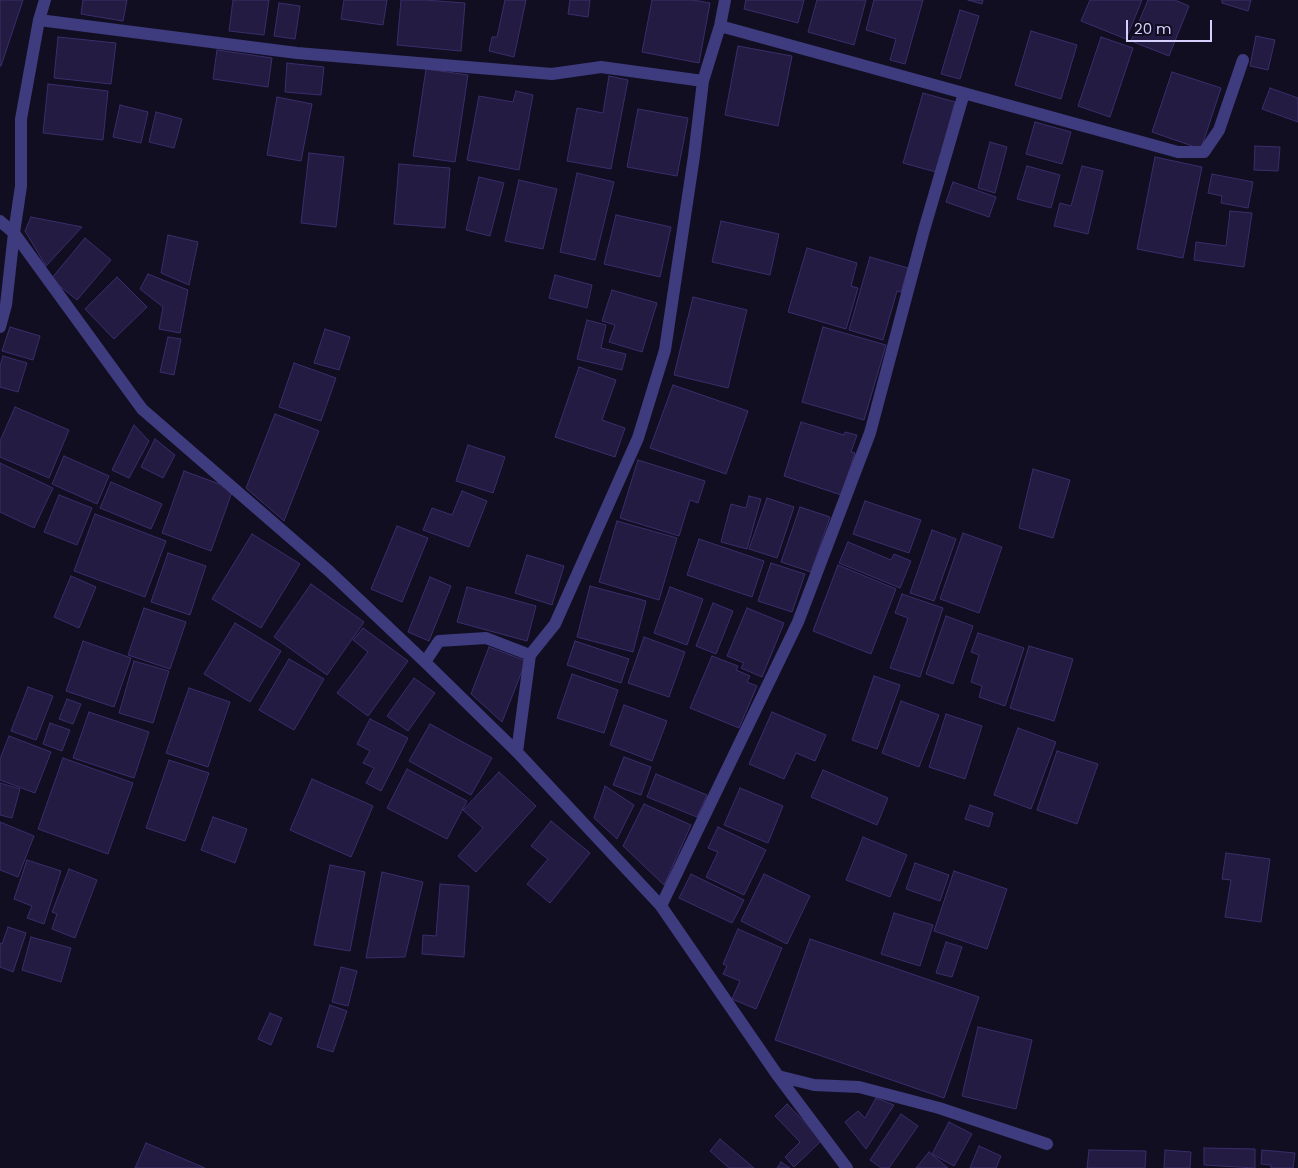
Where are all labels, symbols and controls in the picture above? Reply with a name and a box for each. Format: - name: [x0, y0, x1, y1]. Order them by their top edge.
- scale bar: [1128, 10, 1214, 42]
- text: 20 m: [1134, 18, 1172, 39]

